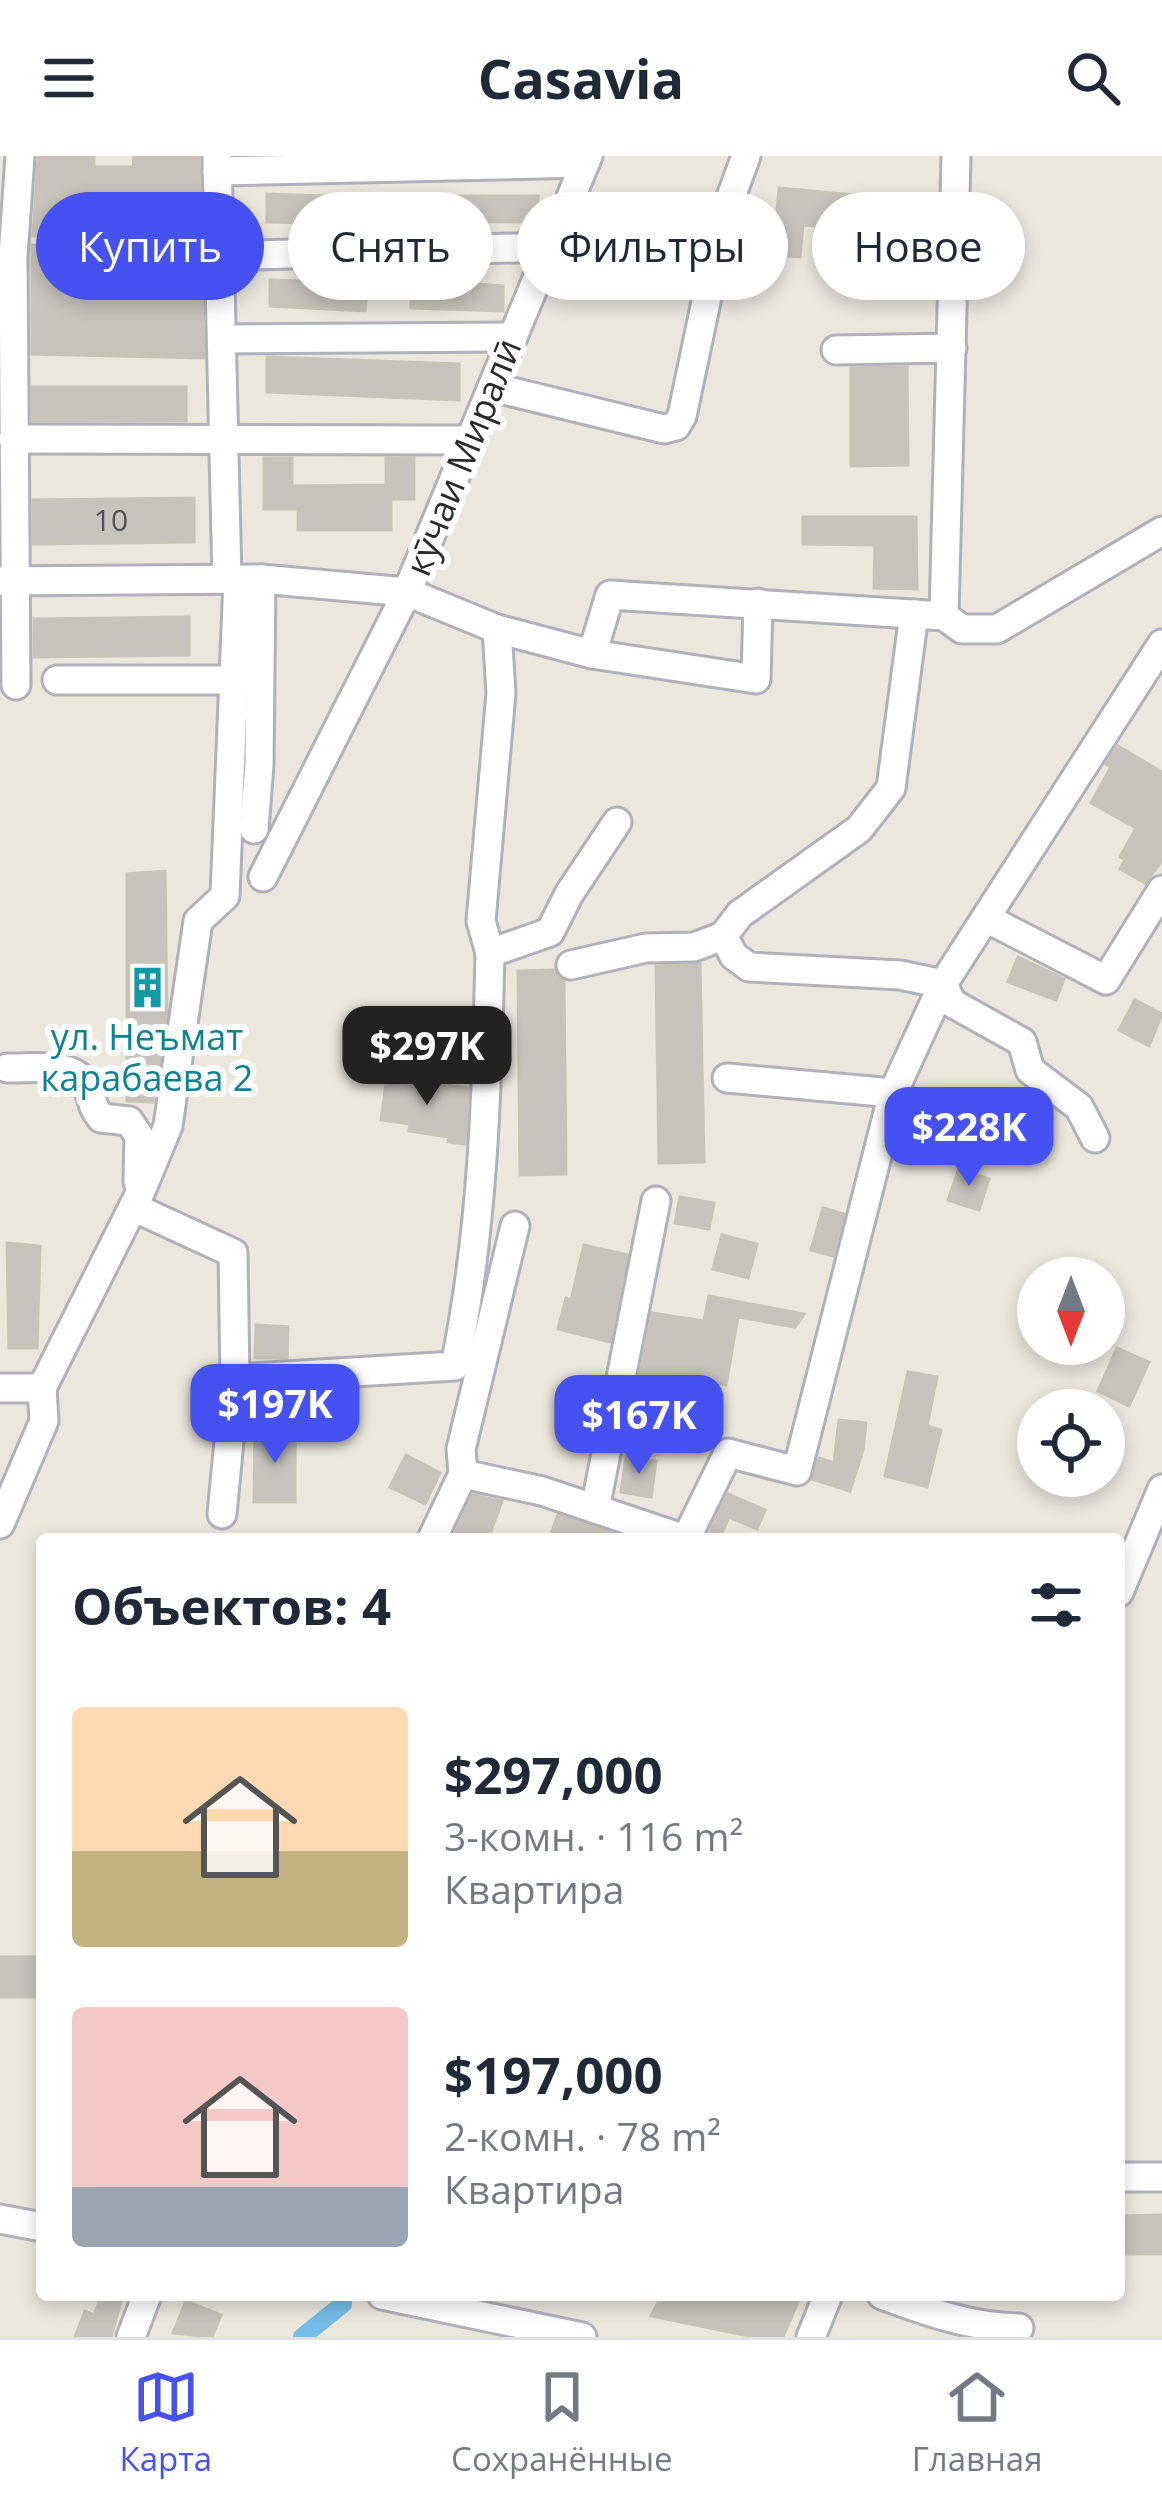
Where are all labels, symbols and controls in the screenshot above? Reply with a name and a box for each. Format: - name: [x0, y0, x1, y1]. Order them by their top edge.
- text: Casavia: [478, 41, 684, 115]
- icon: menu: [36, 45, 102, 111]
- icon: search: [1060, 45, 1126, 111]
- chip: Купить: [36, 192, 264, 300]
- chip: Снять: [288, 192, 493, 300]
- chip: Фильтры: [517, 192, 788, 300]
- chip: Новое: [812, 192, 1025, 300]
- street label: кӯчаи Миралӣ: [393, 331, 532, 583]
- house number: 10: [94, 499, 128, 540]
- building icon: ул. Неъмат карабаева 2: [124, 964, 170, 1010]
- pin: $297K: [343, 1006, 511, 1108]
- place label: ул. Неъмат карабаева 2: [41, 1012, 253, 1102]
- text: $297K: [369, 1018, 485, 1071]
- pin: $228K: [885, 1087, 1053, 1189]
- text: $228K: [911, 1099, 1027, 1152]
- north arrow: [1017, 1257, 1125, 1365]
- map controls: [1017, 1257, 1125, 1497]
- pin: $197K: [191, 1364, 359, 1466]
- pin: $167K: [555, 1375, 723, 1477]
- text: $197K: [217, 1376, 333, 1429]
- text: $167K: [581, 1387, 697, 1440]
- button: locate: [1017, 1389, 1125, 1497]
- text: Объектов: 4: [72, 1570, 391, 1640]
- icon: filters: [1023, 1572, 1089, 1638]
- text: $297,000: [444, 1739, 663, 1809]
- icon: home: [168, 1755, 312, 1899]
- text: 3-комн. · 116 m²: [444, 1809, 743, 1862]
- text: Квартира: [444, 1862, 624, 1915]
- text: $197,000: [444, 2039, 663, 2109]
- icon: home: [168, 2055, 312, 2199]
- text: 2-комн. · 78 m²: [444, 2109, 721, 2162]
- text: Квартира: [444, 2162, 624, 2215]
- tab: Карта: [120, 2364, 212, 2481]
- tab: Сохранённые: [451, 2364, 673, 2481]
- tab: Главная: [912, 2364, 1042, 2481]

